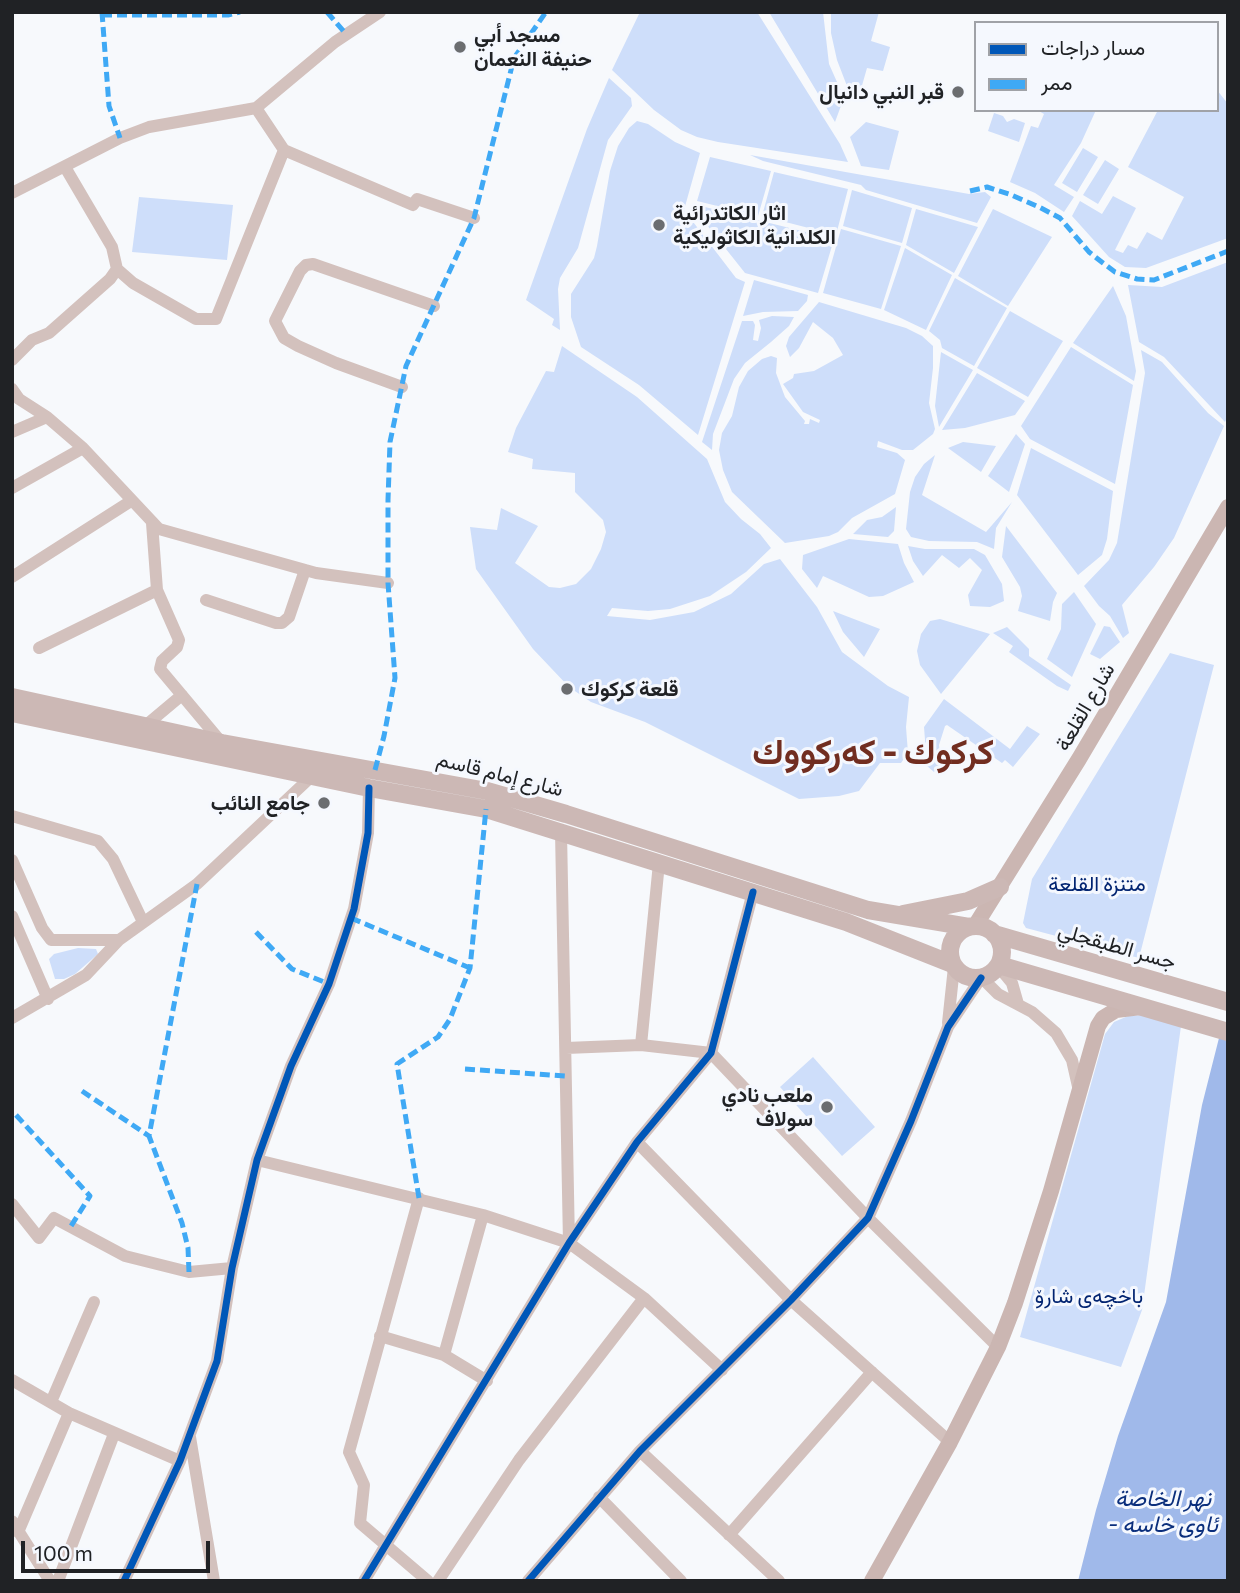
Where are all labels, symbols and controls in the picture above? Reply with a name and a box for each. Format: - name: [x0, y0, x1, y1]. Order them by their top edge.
- legend: [974, 21, 1219, 112]
- place label: مسجد أبي حنيفة النعمان: [474, 22, 592, 72]
- text: مسار دراجات: [1041, 34, 1145, 59]
- marker: مسجد أبي حنيفة النعمان: [452, 39, 468, 55]
- text: ممر: [1041, 69, 1072, 94]
- place label: قبر النبي دانيال: [819, 79, 944, 105]
- marker: قبر النبي دانيال: [950, 84, 966, 100]
- place label: اثار الكاتدرائية الكلدانية الكاثوليكية: [673, 200, 836, 250]
- marker: اثار الكاتدرائية الكلدانية الكاثوليكية: [651, 217, 667, 233]
- street label: شارع القلعة: [1050, 659, 1120, 755]
- place label: قلعة كركوك: [581, 676, 679, 702]
- marker: قلعة كركوك: [559, 681, 575, 697]
- district label: كركوك - کەرکووك: [752, 731, 994, 773]
- street label: شارع إمام قاسم: [434, 746, 566, 802]
- place label: جامع النائب: [211, 790, 310, 816]
- marker: جامع النائب: [316, 795, 332, 811]
- park label: متنزة القلعة: [1048, 871, 1146, 897]
- street label: جسر الطبقجلي: [1055, 917, 1179, 975]
- place label: ملعب نادي سولاف: [722, 1082, 813, 1132]
- marker: ملعب نادي سولاف: [819, 1099, 835, 1115]
- park label: باخچەی شارۆ: [1035, 1283, 1143, 1309]
- water label: نهر الخاصة - ئاوی خاسە: [1108, 1484, 1218, 1538]
- scale bar: [24, 1526, 214, 1570]
- text: 100 m: [34, 1540, 93, 1565]

